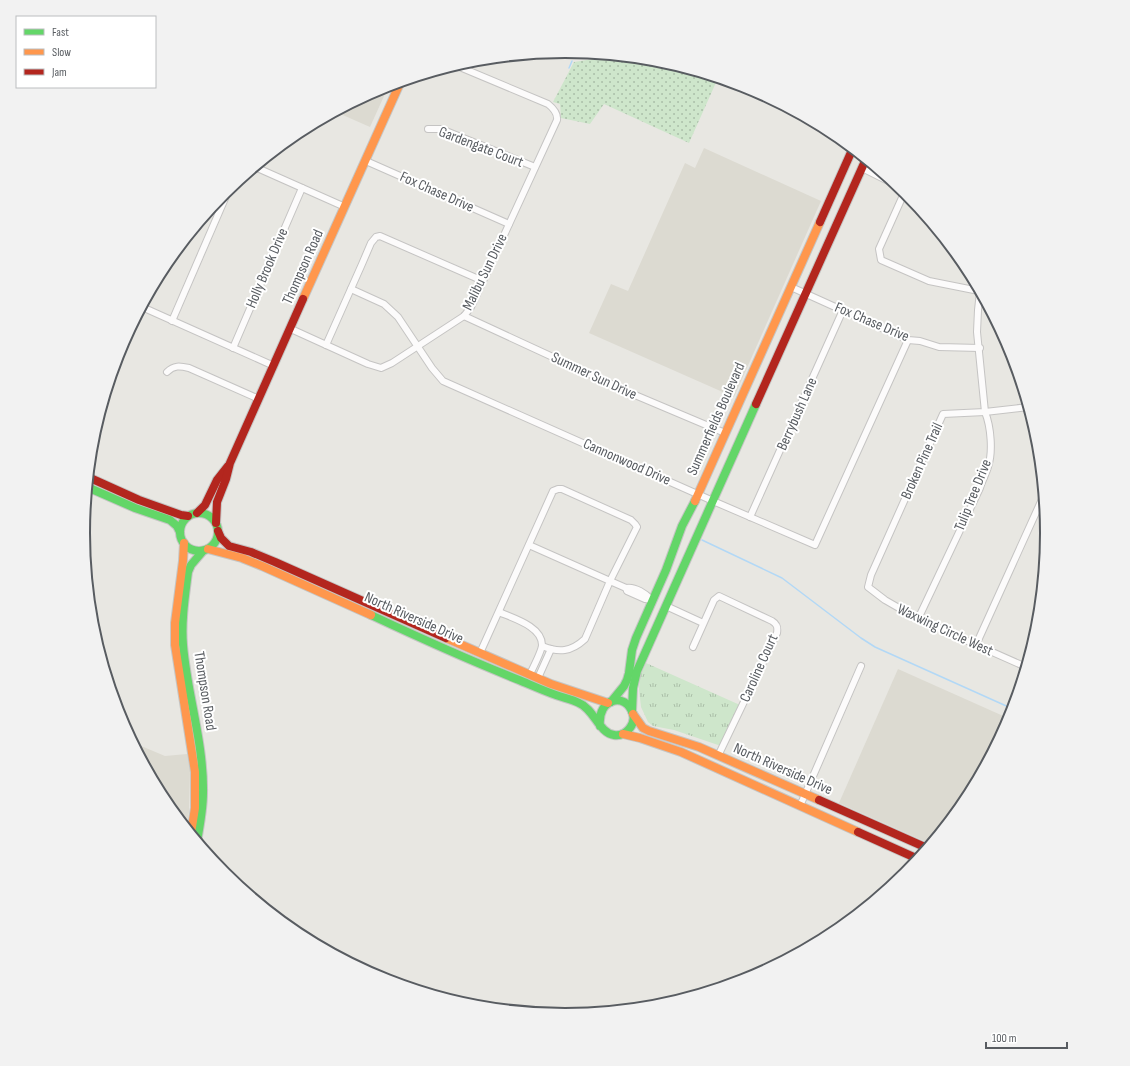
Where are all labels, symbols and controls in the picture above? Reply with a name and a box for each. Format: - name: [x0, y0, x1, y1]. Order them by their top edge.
- legend: [16, 16, 156, 88]
- text: Fast: [52, 25, 69, 40]
- text: Slow: [52, 45, 71, 60]
- text: Jam: [51, 65, 67, 80]
- street label: Gardengate Court: [436, 122, 526, 172]
- street label: Fox Chase Drive: [397, 167, 477, 217]
- street label: Holly Brook Drive: [242, 225, 292, 311]
- street label: Thompson Road: [278, 227, 328, 307]
- street label: Malibu Sun Drive: [458, 230, 512, 314]
- street label: Fox Chase Drive: [832, 298, 912, 346]
- street label: Summer Sun Drive: [548, 348, 640, 404]
- street label: Summerfields Boulevard: [683, 360, 749, 478]
- street label: Berrybush Lane: [773, 375, 821, 453]
- street label: Broken Pine Trail: [897, 420, 947, 502]
- street label: Cannonwood Drive: [580, 434, 674, 490]
- street label: Tulip Tree Drive: [950, 456, 996, 534]
- street label: North Riverside Drive: [362, 588, 466, 648]
- street label: Waxwing Circle West: [894, 599, 996, 661]
- street label: Caroline Court: [736, 631, 783, 705]
- street label: Thompson Road: [189, 650, 221, 732]
- street label: North Riverside Drive: [731, 739, 835, 799]
- scale bar: [986, 1024, 1067, 1050]
- text: 100 m: [992, 1031, 1017, 1046]

